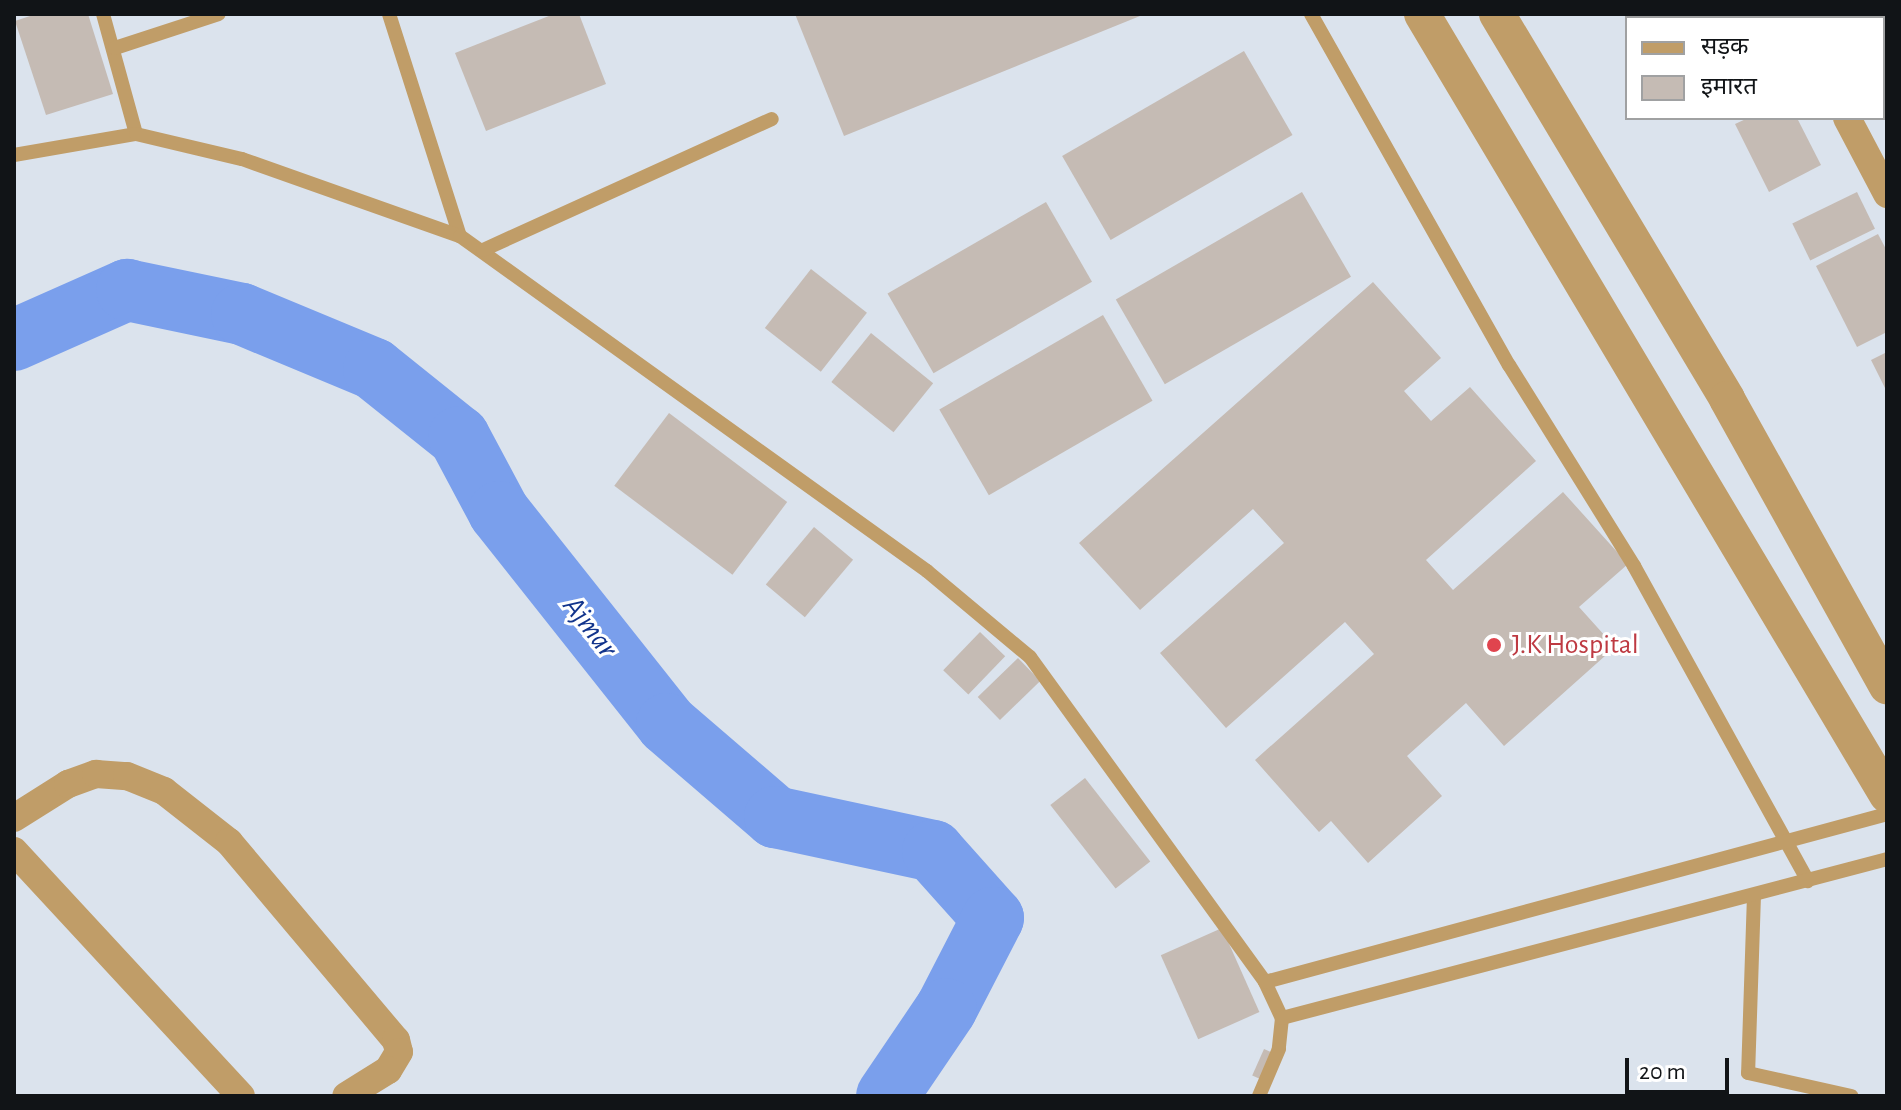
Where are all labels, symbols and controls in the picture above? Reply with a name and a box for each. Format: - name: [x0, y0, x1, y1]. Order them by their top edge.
- legend: [1625, 16, 1885, 120]
- text: सड़क: [1701, 35, 1749, 59]
- text: इमारत: [1701, 75, 1757, 99]
- water label: Ajmar: [555, 589, 625, 665]
- place label: J.K Hospital: [1512, 628, 1639, 662]
- marker: J.K Hospital: [1483, 634, 1505, 656]
- scale bar: [1629, 1042, 1733, 1092]
- text: 20 m: [1639, 1060, 1686, 1084]

